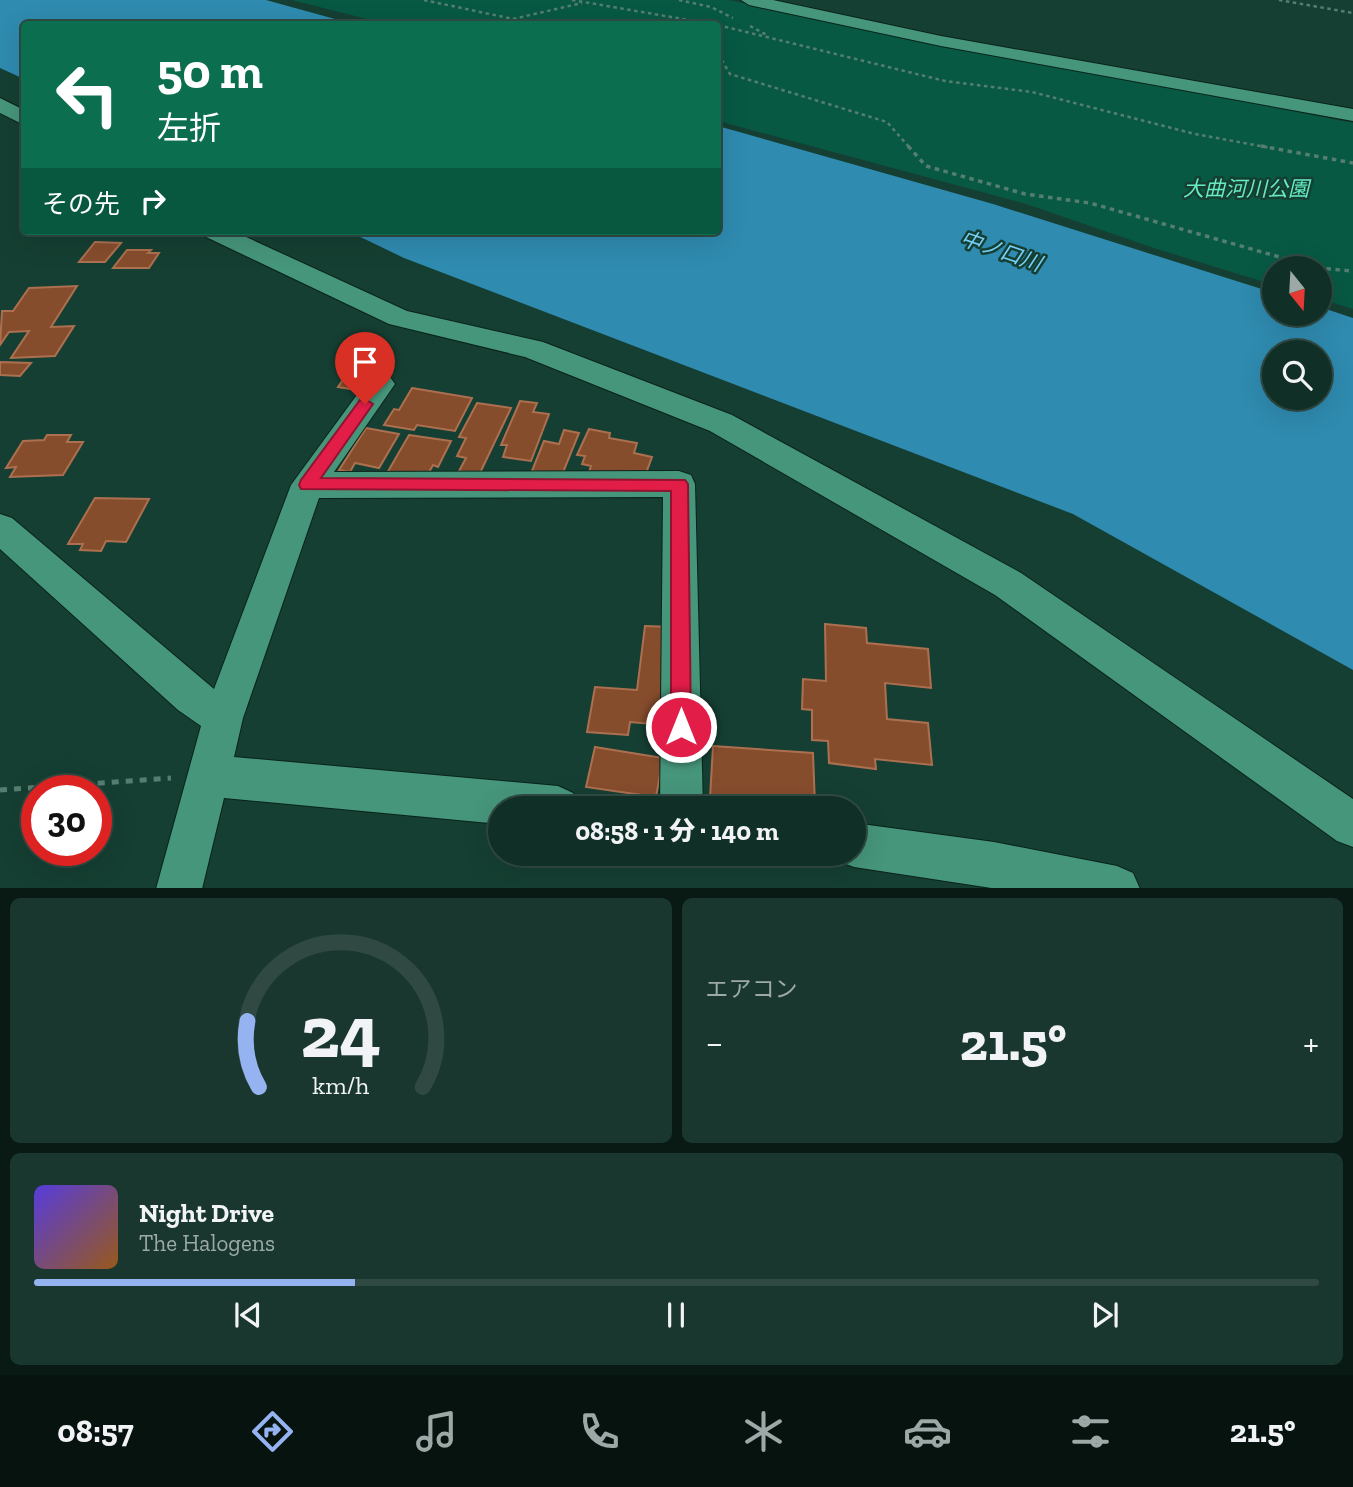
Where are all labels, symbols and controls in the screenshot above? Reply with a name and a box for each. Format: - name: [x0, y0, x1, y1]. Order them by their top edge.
- text: 50 m: [157, 42, 263, 101]
- icon: left: [42, 49, 133, 140]
- text: 左折: [157, 109, 221, 147]
- park label: 大曲河川公園: [1183, 176, 1312, 201]
- icon: right: [134, 182, 172, 220]
- text: その先: [42, 188, 120, 220]
- water label: 中ノ口川: [957, 225, 1047, 277]
- north arrow: [1262, 256, 1332, 326]
- map controls: [1262, 256, 1332, 410]
- pin: [335, 332, 395, 404]
- button: search: [1262, 340, 1332, 410]
- icon: arrive: [346, 343, 384, 381]
- position arrow: [644, 690, 718, 764]
- speed limit sign: 30: [21, 775, 112, 866]
- text: 08:58 · 1 分 · 140 m: [575, 815, 779, 847]
- text: エアコン: [706, 975, 798, 1003]
- text: 24: [300, 988, 381, 1076]
- text: 21.5°: [960, 1011, 1067, 1073]
- text: −: [706, 1020, 723, 1066]
- text: +: [1303, 1020, 1319, 1066]
- text: km/h: [312, 1069, 369, 1099]
- text: Night Drive: [139, 1197, 274, 1229]
- text: The Halogens: [139, 1229, 275, 1257]
- icon: previous: [229, 1296, 267, 1334]
- icon: pause: [657, 1296, 695, 1334]
- icon: next: [1086, 1296, 1124, 1334]
- icon: directions: [248, 1407, 297, 1456]
- icon: music: [412, 1407, 461, 1456]
- icon: phone: [575, 1407, 624, 1456]
- icon: climate: [739, 1407, 788, 1456]
- icon: car: [903, 1407, 952, 1456]
- icon: filters: [1066, 1407, 1115, 1456]
- text: 08:57: [57, 1412, 133, 1450]
- text: 21.5°: [1230, 1412, 1296, 1450]

